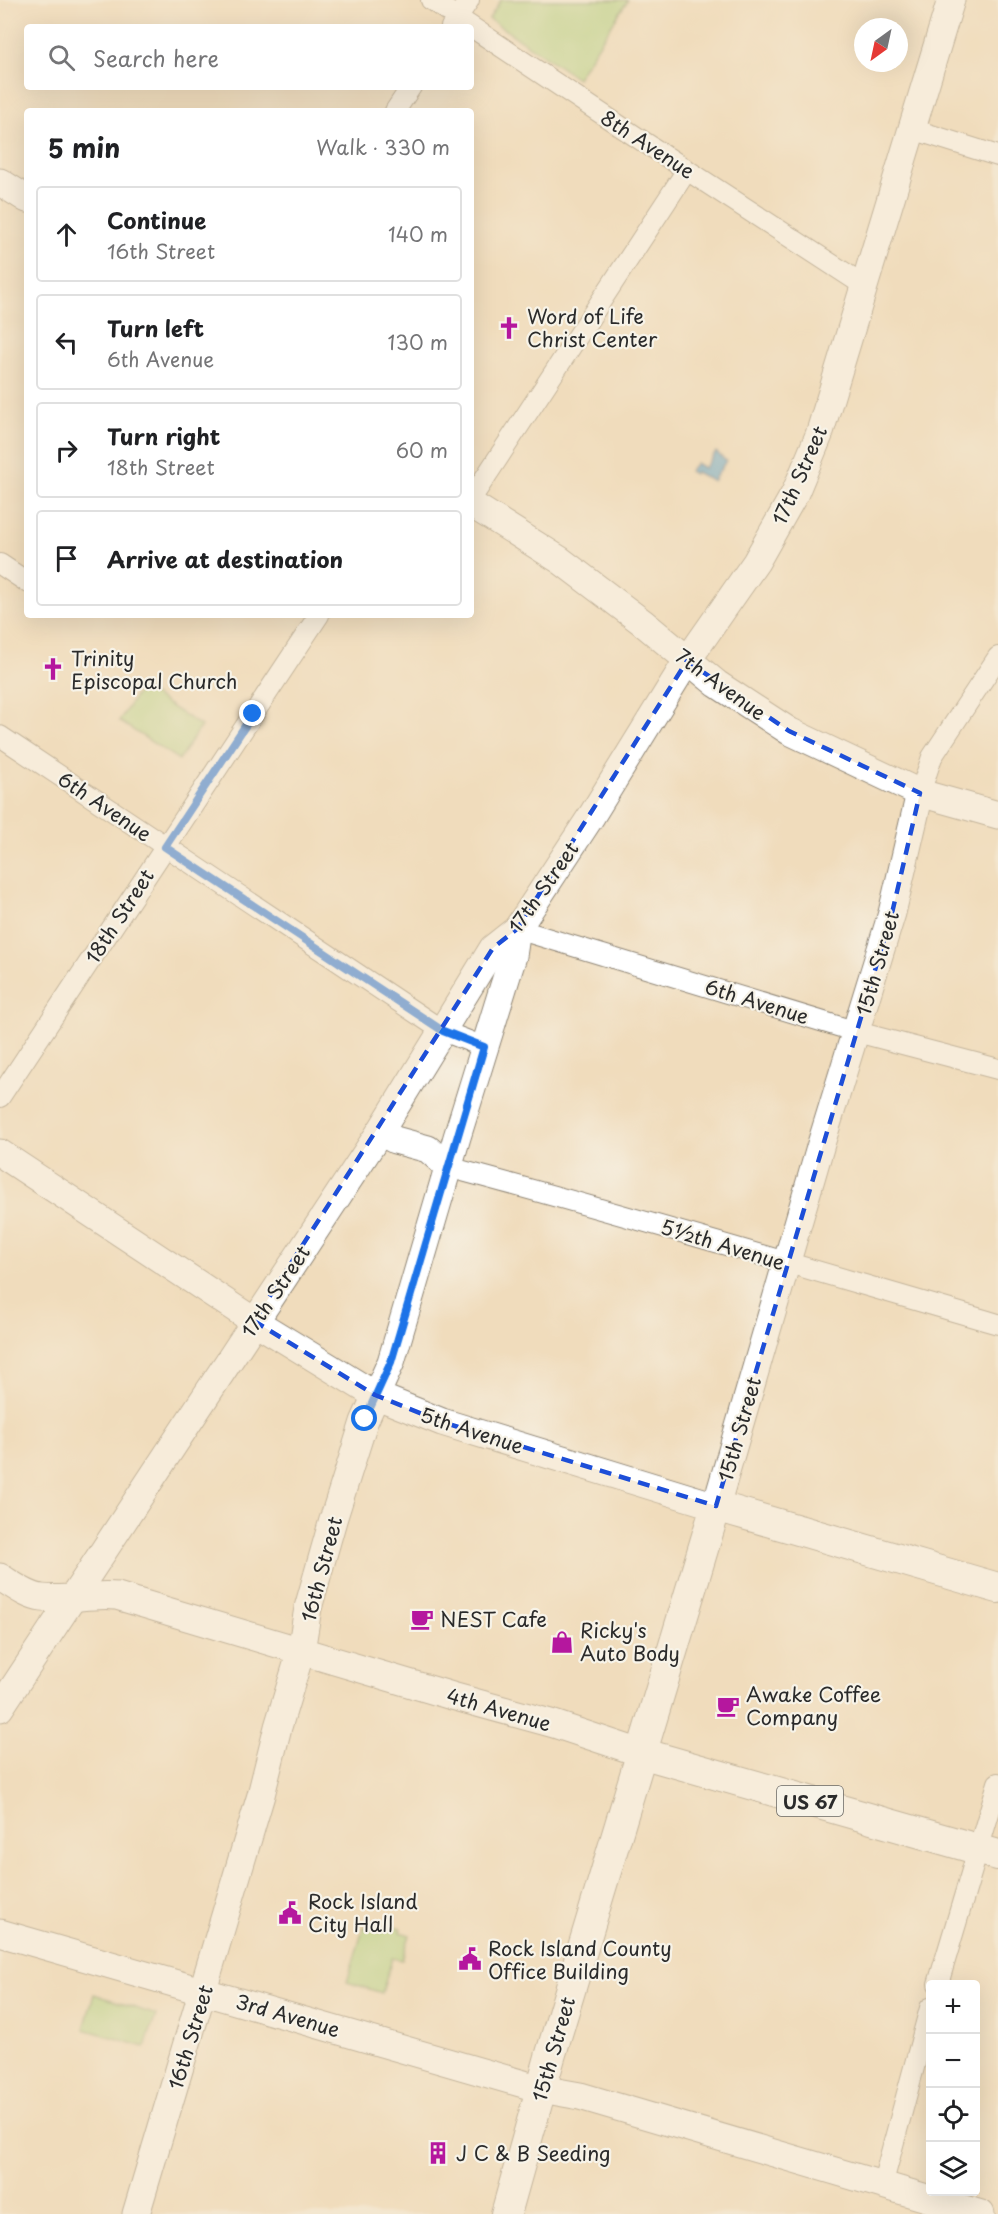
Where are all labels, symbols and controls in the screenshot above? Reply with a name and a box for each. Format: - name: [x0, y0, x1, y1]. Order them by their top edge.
- north arrow: [854, 18, 908, 72]
- search box: [24, 24, 474, 90]
- icon: search: [45, 41, 78, 74]
- text: Search here: [93, 41, 219, 74]
- street label: 8th Avenue: [595, 102, 701, 186]
- text: 5 min: [48, 128, 120, 167]
- text: Walk · 330 m: [316, 132, 450, 162]
- text: Continue: [107, 203, 206, 236]
- icon: ahead: [50, 218, 83, 251]
- text: 140 m: [388, 219, 448, 249]
- text: 16th Street: [107, 236, 215, 266]
- place label: Word of Life Christ Center: [527, 301, 658, 354]
- text: Turn left: [107, 311, 204, 344]
- church icon: Word of Life Christ Center: [496, 315, 522, 341]
- icon: left: [50, 326, 83, 359]
- text: 130 m: [388, 327, 448, 357]
- text: 6th Avenue: [107, 344, 214, 374]
- text: Turn right: [107, 419, 220, 452]
- street label: 17th Street: [764, 421, 834, 529]
- icon: right: [50, 434, 83, 467]
- text: 60 m: [396, 435, 448, 465]
- text: 18th Street: [107, 452, 215, 482]
- icon: arrive: [50, 542, 83, 575]
- text: Arrive at destination: [107, 542, 343, 575]
- street label: 7th Avenue: [670, 641, 773, 727]
- place label: Trinity Episcopal Church: [71, 643, 237, 696]
- church icon: Trinity Episcopal Church: [40, 656, 66, 682]
- route end: [239, 700, 265, 726]
- street label: 6th Avenue: [52, 764, 158, 848]
- street label: 17th Street: [500, 835, 586, 939]
- street label: 18th Street: [77, 863, 161, 969]
- street label: 15th Street: [848, 907, 906, 1019]
- street label: 6th Avenue: [701, 971, 813, 1031]
- street label: 5½th Avenue: [657, 1211, 789, 1277]
- street label: 17th Street: [233, 1239, 317, 1343]
- street label: 15th Street: [710, 1373, 768, 1485]
- street label: 5th Avenue: [417, 1399, 528, 1461]
- route start: [351, 1405, 377, 1431]
- street label: 16th Street: [293, 1513, 349, 1625]
- place label: NEST Cafe: [440, 1604, 547, 1634]
- cafe icon: NEST Cafe: [409, 1606, 435, 1632]
- place label: Ricky's Auto Body: [580, 1615, 680, 1668]
- shop icon: Ricky's Auto Body: [549, 1629, 575, 1655]
- place label: Awake Coffee Company: [746, 1679, 881, 1732]
- street label: 4th Avenue: [443, 1680, 555, 1738]
- cafe icon: Awake Coffee Company: [715, 1693, 741, 1719]
- road number: US 67: [777, 1786, 843, 1816]
- place label: Rock Island City Hall: [308, 1886, 418, 1939]
- public building icon: Rock Island City Hall: [277, 1900, 303, 1926]
- place label: Rock Island County Office Building: [488, 1933, 672, 1986]
- public building icon: Rock Island County Office Building: [457, 1946, 483, 1972]
- map controls: [926, 1980, 980, 2196]
- button: +: [926, 1980, 980, 2034]
- street label: 16th Street: [160, 1981, 220, 2093]
- street label: 3rd Avenue: [232, 1986, 344, 2044]
- street label: 15th Street: [524, 1993, 582, 2105]
- button: −: [926, 2034, 980, 2088]
- button: locate: [926, 2088, 980, 2142]
- place label: J C & B Seeding: [456, 2138, 611, 2168]
- building icon: J C & B Seeding: [425, 2140, 451, 2166]
- button: layers: [926, 2142, 980, 2196]

